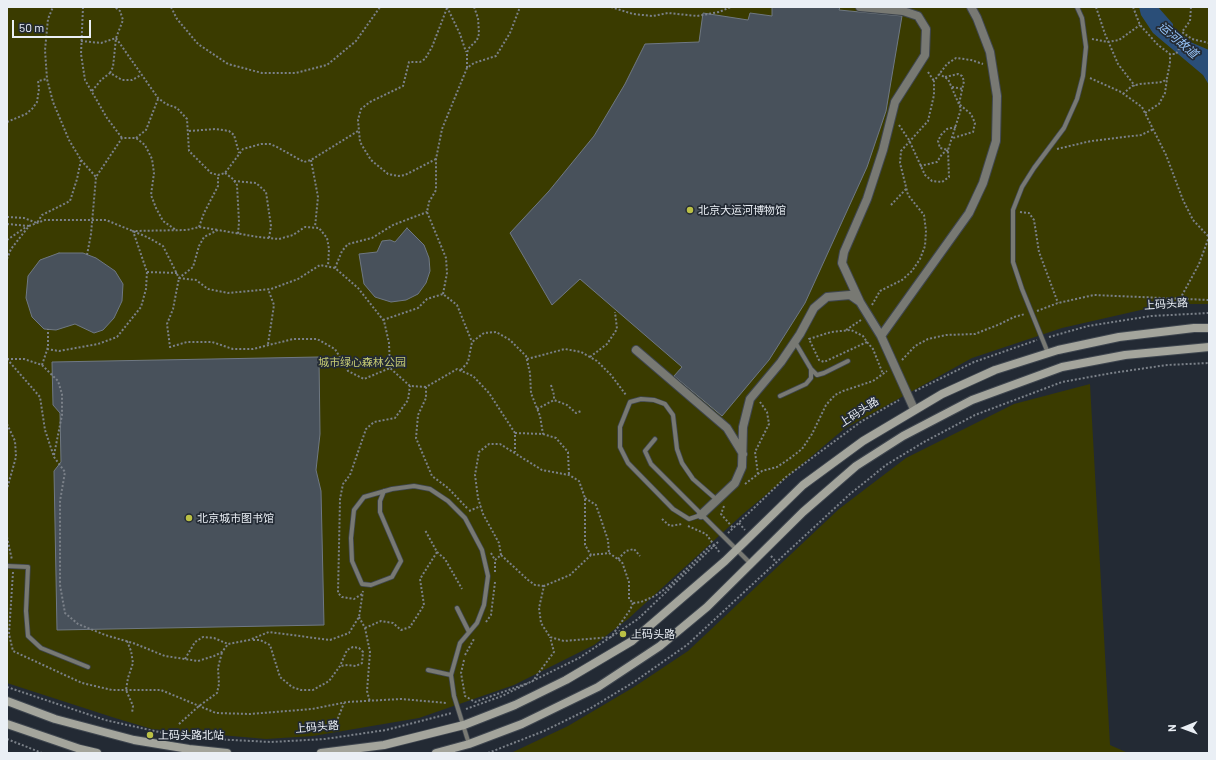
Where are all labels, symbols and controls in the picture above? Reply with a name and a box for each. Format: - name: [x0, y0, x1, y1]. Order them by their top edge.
- scale bar: [14, 12, 93, 38]
- water label: 运河故道: [1155, 19, 1201, 61]
- text: 50 m: [19, 20, 44, 34]
- place label: 北京大运河博物馆: [698, 203, 786, 217]
- marker: 北京大运河博物馆: [685, 205, 695, 215]
- street label: 上码头路: [1144, 296, 1188, 312]
- park label: 城市绿心森林公园: [318, 355, 406, 369]
- street label: 上码头路: [837, 394, 881, 430]
- place label: 北京城市图书馆: [197, 511, 274, 525]
- marker: 北京城市图书馆: [184, 513, 194, 523]
- place label: 上码头路: [631, 627, 675, 641]
- marker: 上码头路: [618, 629, 628, 639]
- north arrow: [1164, 708, 1204, 748]
- street label: 上码头路: [295, 719, 339, 735]
- text: N: [1165, 724, 1178, 732]
- place label: 上码头路北站: [158, 728, 224, 742]
- marker: 上码头路北站: [145, 730, 155, 740]

